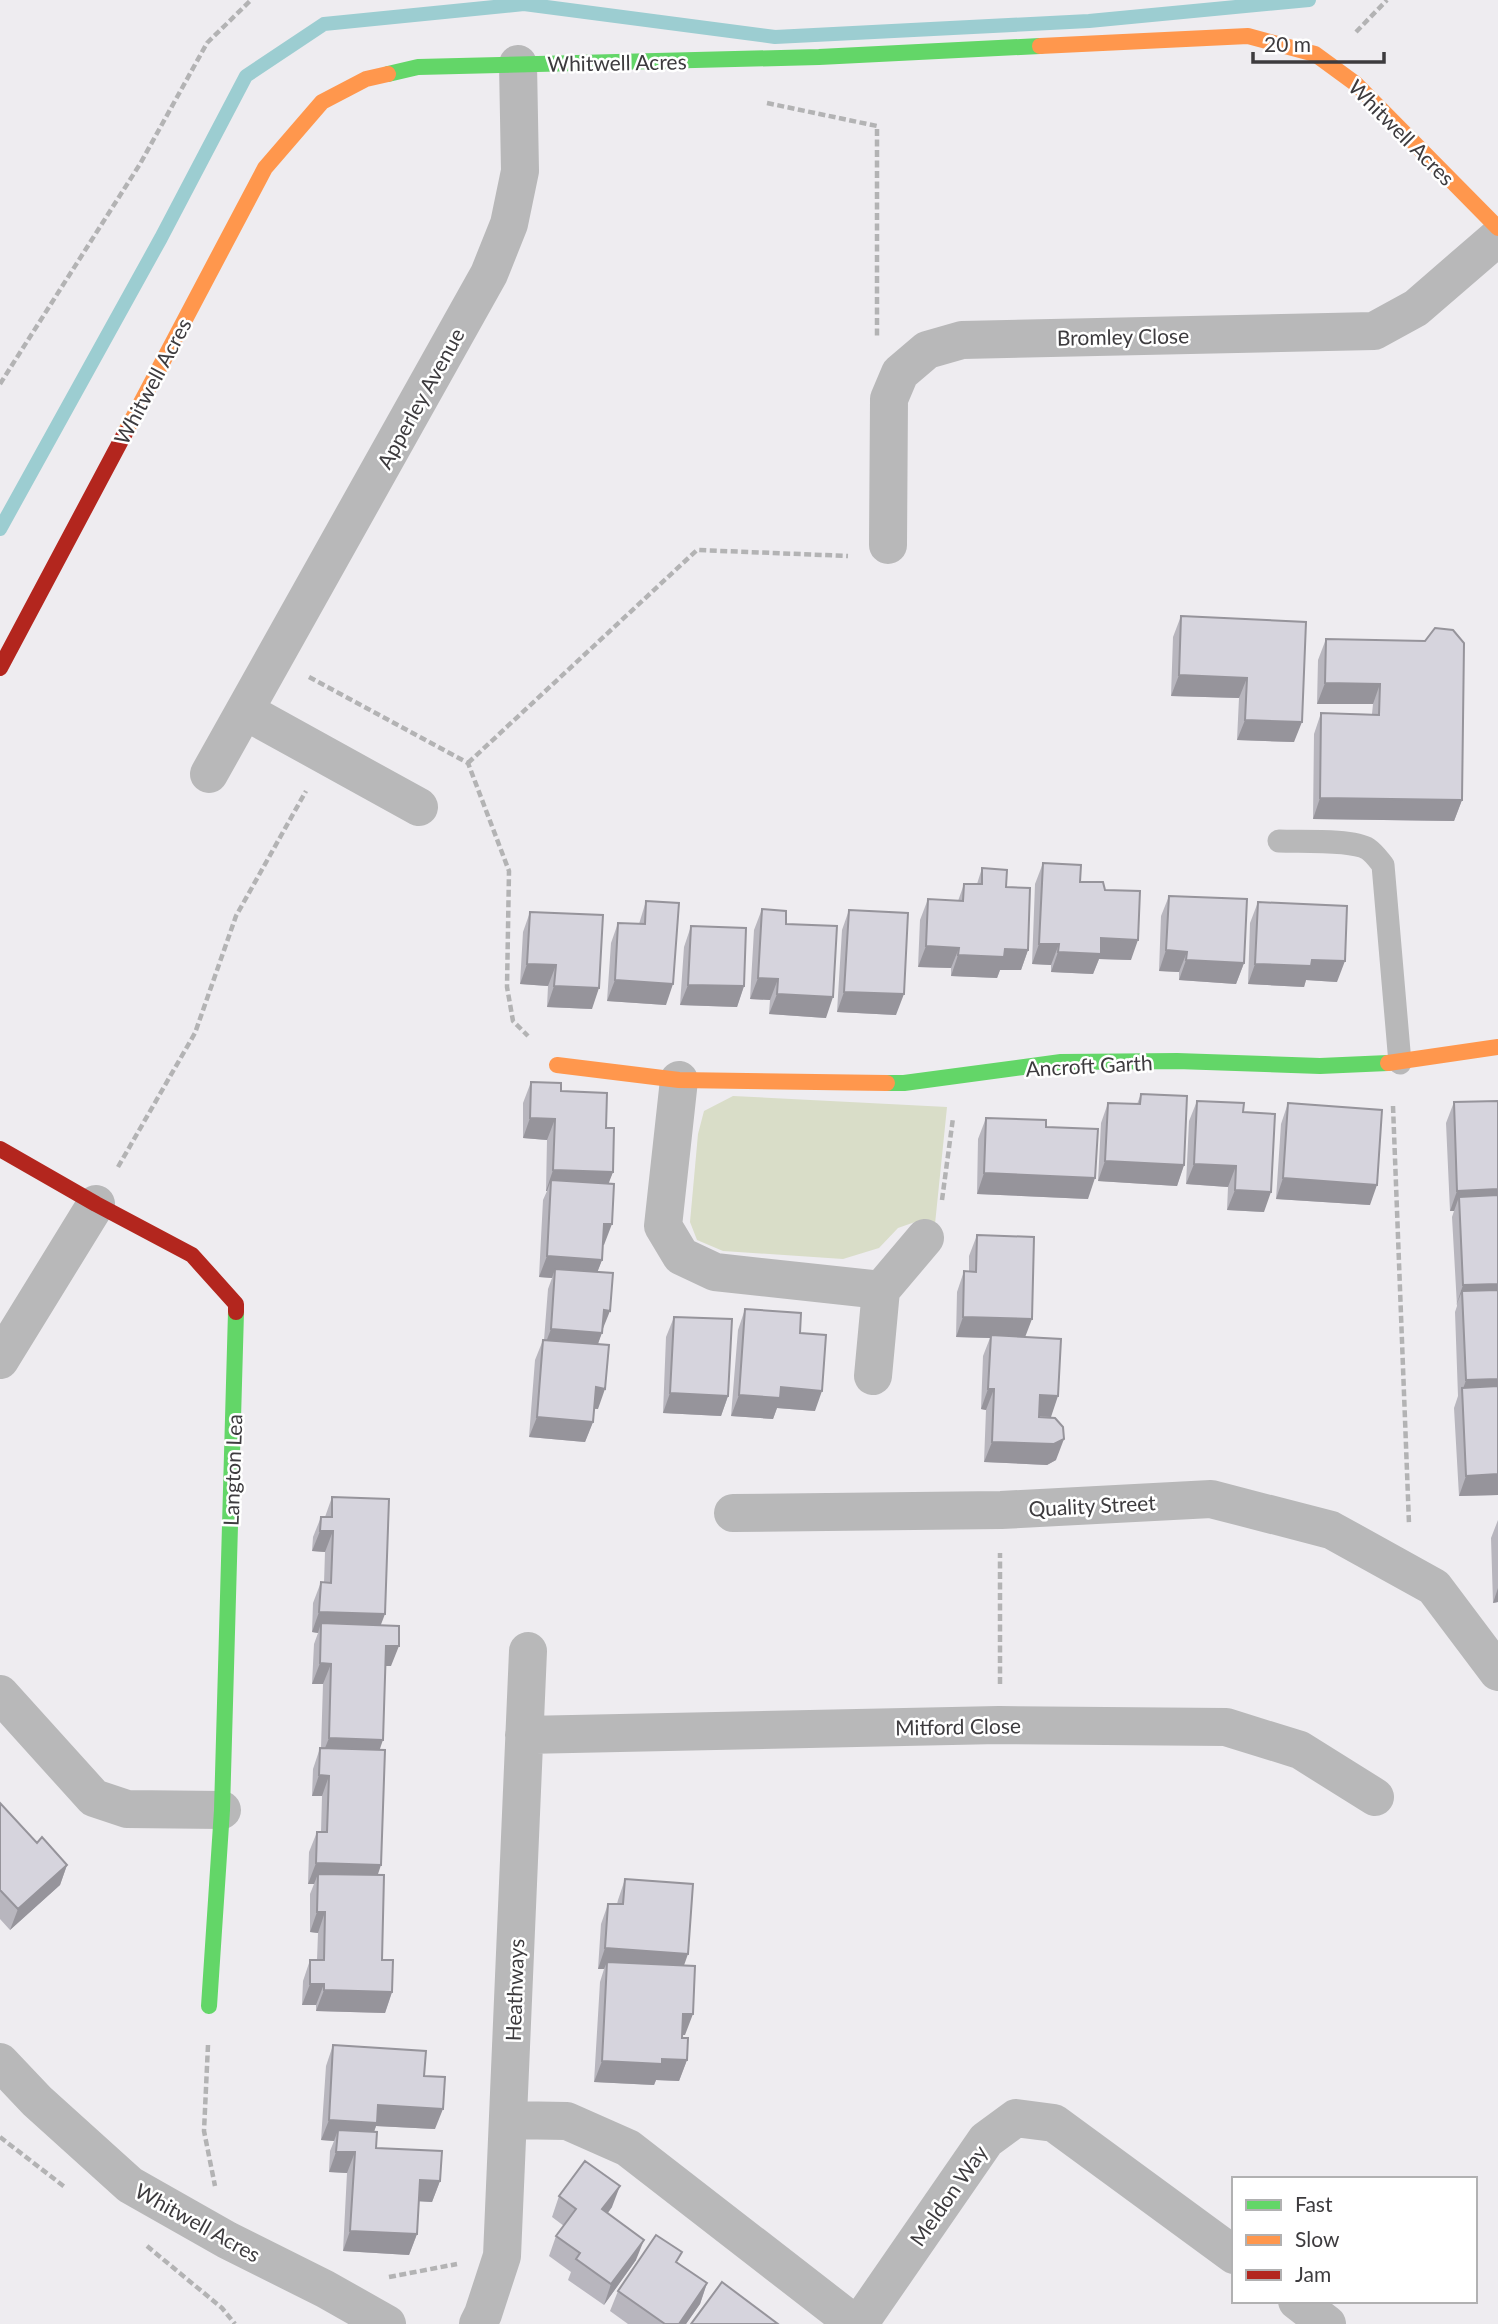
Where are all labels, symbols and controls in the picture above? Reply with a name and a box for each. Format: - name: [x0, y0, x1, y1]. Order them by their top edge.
- scale bar: [1253, 21, 1384, 65]
- text: 20 m: [1264, 31, 1311, 56]
- street label: Whitwell Acres: [547, 48, 687, 76]
- street label: Whitwell Acres: [1344, 74, 1460, 190]
- street label: Whitwell Acres: [108, 314, 196, 448]
- street label: Bromley Close: [1057, 322, 1189, 350]
- street label: Apperley Avenue: [371, 323, 469, 473]
- street label: Ancroft Garth: [1025, 1049, 1153, 1081]
- street label: Langton Lea: [218, 1414, 246, 1526]
- street label: Quality Street: [1028, 1489, 1157, 1521]
- street label: Mitford Close: [895, 1712, 1021, 1740]
- street label: Heathways: [500, 1938, 528, 2042]
- street label: Meldon Way: [904, 2140, 992, 2250]
- street label: Whitwell Acres: [131, 2177, 265, 2267]
- legend: [1232, 2177, 1477, 2303]
- text: Fast: [1295, 2191, 1333, 2216]
- text: Slow: [1295, 2226, 1340, 2251]
- text: Jam: [1295, 2261, 1331, 2286]

